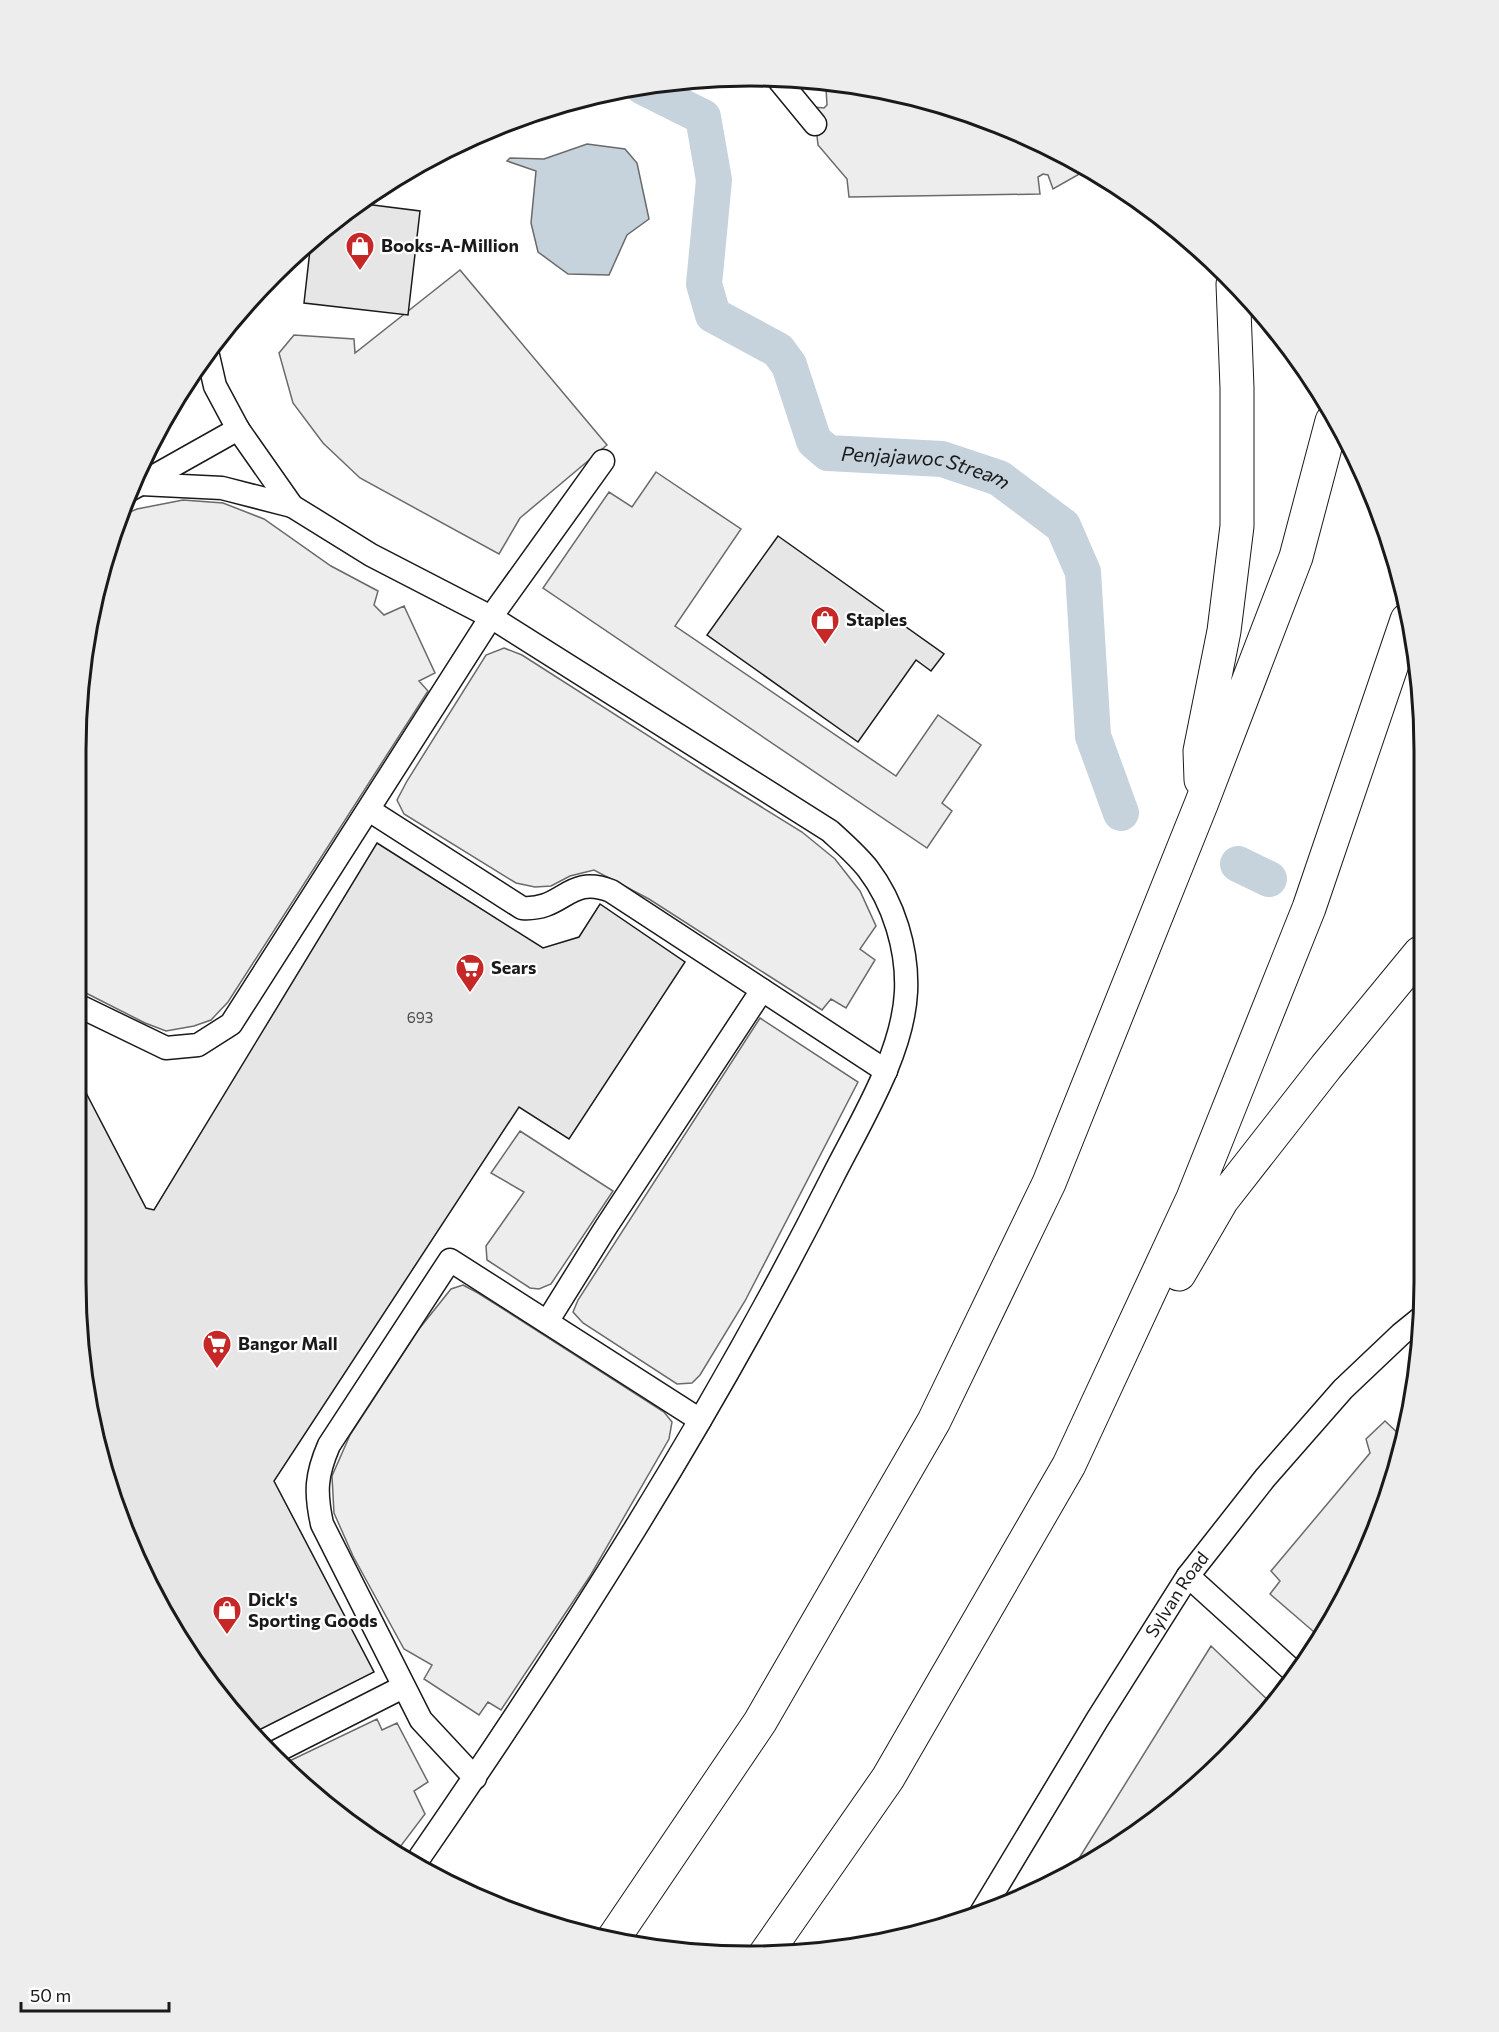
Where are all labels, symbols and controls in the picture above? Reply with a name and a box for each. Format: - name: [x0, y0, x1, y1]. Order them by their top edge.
- shop icon: Books-A-Million: [344, 230, 376, 272]
- place label: Books-A-Million: [381, 234, 519, 256]
- water label: Penjajawoc Stream: [841, 441, 1016, 494]
- shop icon: Staples: [809, 604, 841, 646]
- place label: Staples: [846, 608, 907, 630]
- supermarket icon: Sears: [454, 952, 486, 994]
- place label: Sears: [491, 956, 536, 978]
- house number: 693: [407, 1008, 433, 1026]
- supermarket icon: Bangor Mall: [201, 1328, 233, 1370]
- place label: Bangor Mall: [238, 1332, 338, 1354]
- street label: Sylvan Road: [1140, 1547, 1213, 1641]
- place label: Dick's Sporting Goods: [248, 1588, 378, 1631]
- shop icon: Dick's Sporting Goods: [211, 1594, 243, 1636]
- scale bar: [21, 1975, 170, 2013]
- text: 50 m: [30, 1984, 71, 2006]

